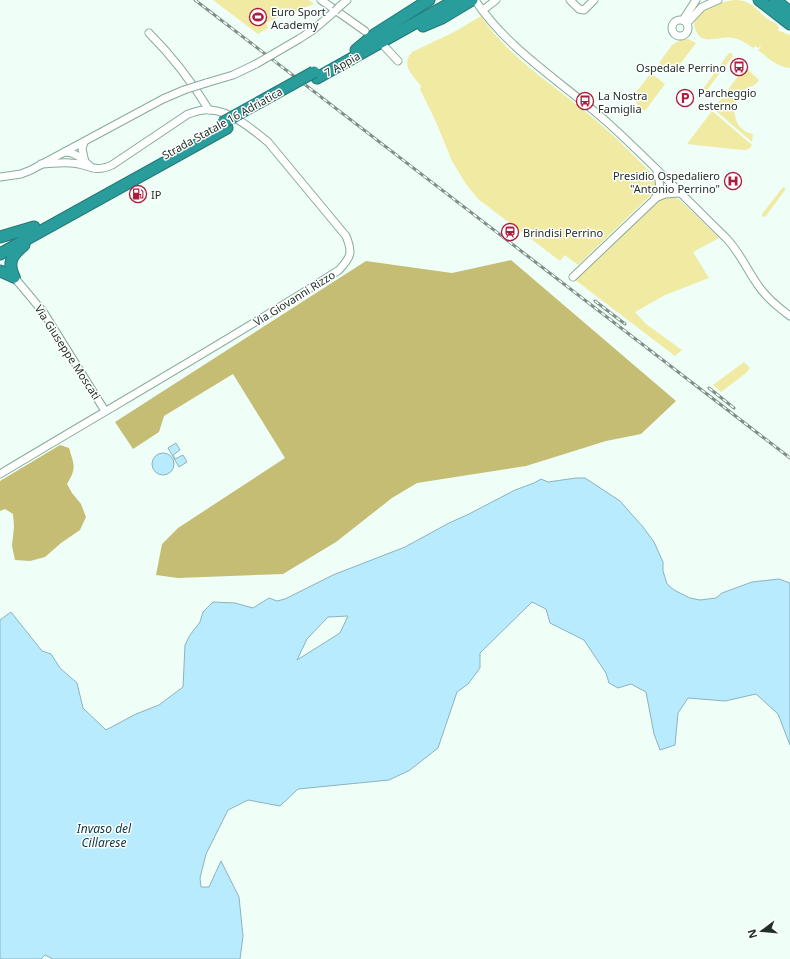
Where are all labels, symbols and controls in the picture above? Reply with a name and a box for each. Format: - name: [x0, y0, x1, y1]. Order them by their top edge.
- place label: Euro Sport Academy: [271, 4, 326, 32]
- sports icon: Euro Sport Academy: [248, 7, 268, 27]
- street label: 7 Appia: [321, 48, 363, 80]
- bus stop icon: Ospedale Perrino: [729, 57, 749, 77]
- place label: Ospedale Perrino: [636, 60, 726, 75]
- street label: Strada Statale 16 Adriatica: [159, 84, 285, 162]
- place label: Parcheggio esterno: [698, 85, 757, 113]
- place label: La Nostra Famiglia: [598, 88, 648, 116]
- parking icon: Parcheggio esterno: [675, 88, 695, 108]
- bus stop icon: La Nostra Famiglia: [575, 91, 595, 111]
- place label: Presidio Ospedaliero "Antonio Perrino": [613, 168, 720, 196]
- hospital icon: Presidio Ospedaliero "Antonio Perrino": [723, 171, 743, 191]
- fuel station icon: IP: [128, 184, 148, 204]
- place label: IP: [151, 187, 162, 202]
- station icon: Brindisi Perrino: [500, 222, 520, 242]
- place label: Brindisi Perrino: [523, 225, 603, 240]
- street label: Via Giovanni Rizzo: [250, 267, 338, 329]
- street label: Via Giuseppe Moscati: [32, 302, 104, 402]
- water label: Invaso del Cillarese: [76, 820, 132, 851]
- north arrow: [742, 911, 782, 951]
- text: N: [743, 928, 760, 940]

